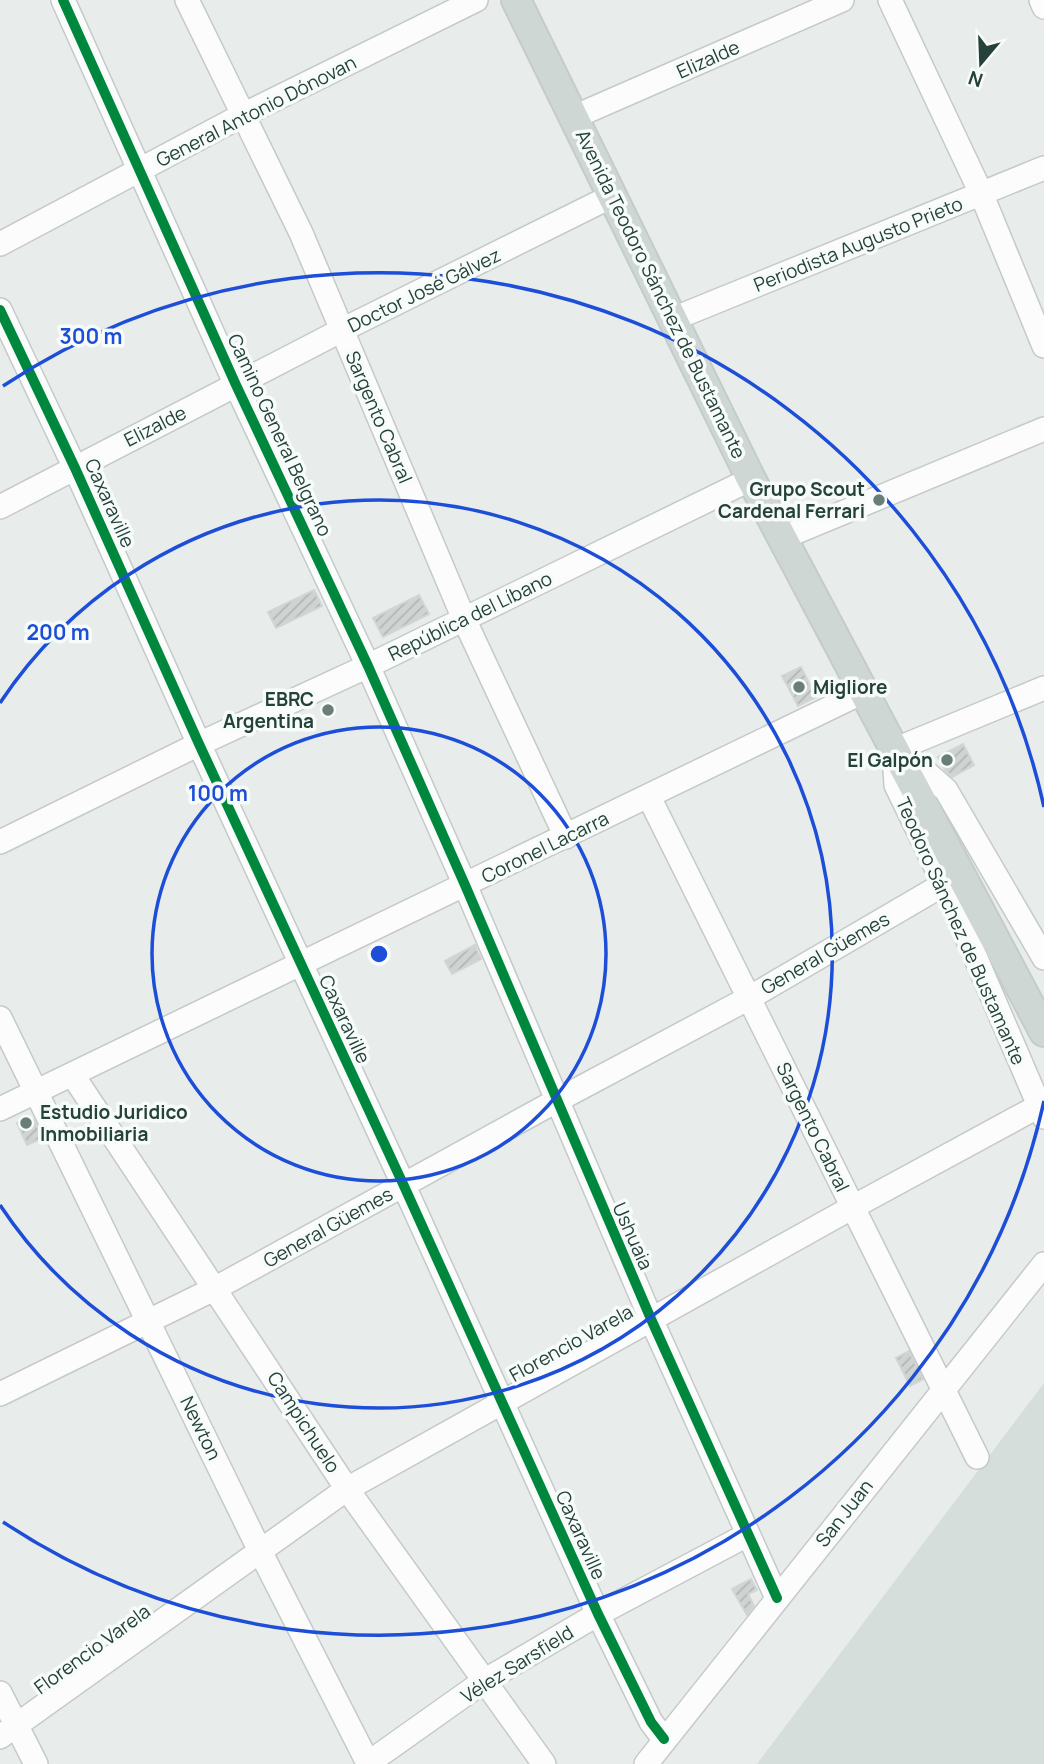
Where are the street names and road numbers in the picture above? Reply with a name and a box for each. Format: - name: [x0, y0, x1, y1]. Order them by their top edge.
- street label: Elizalde: [672, 34, 744, 84]
- street label: General Antonio Dónovan: [151, 49, 361, 173]
- street label: Avenida Teodoro Sánchez de Bustamante: [570, 125, 752, 463]
- street label: Periodista Augusto Prieto: [750, 190, 966, 298]
- street label: Doctor José Gálvez: [343, 242, 505, 338]
- street label: Camino General Belgrano: [222, 330, 338, 540]
- street label: Sargento Cabral: [339, 347, 419, 487]
- street label: Elizalde: [119, 399, 191, 453]
- street label: Caxaraville: [79, 454, 141, 552]
- street label: República del Líbano: [384, 565, 556, 667]
- street label: Teodoro Sánchez de Bustamante: [890, 793, 1032, 1069]
- street label: Coronel Lacarra: [477, 805, 613, 889]
- street label: General Güemes: [756, 906, 894, 1000]
- street label: Caxaraville: [313, 970, 377, 1068]
- street label: Sargento Cabral: [770, 1058, 856, 1196]
- street label: General Güemes: [259, 1181, 397, 1273]
- street label: Ushuaia: [607, 1198, 659, 1274]
- street label: Florencio Varela: [505, 1298, 637, 1388]
- street label: Campichuelo: [262, 1366, 346, 1478]
- street label: Newton: [174, 1392, 228, 1464]
- street label: San Juan: [809, 1474, 879, 1552]
- street label: Caxaraville: [550, 1486, 612, 1584]
- street label: Florencio Varela: [29, 1598, 155, 1700]
- street label: Vélez Sarsfield: [456, 1619, 578, 1709]

